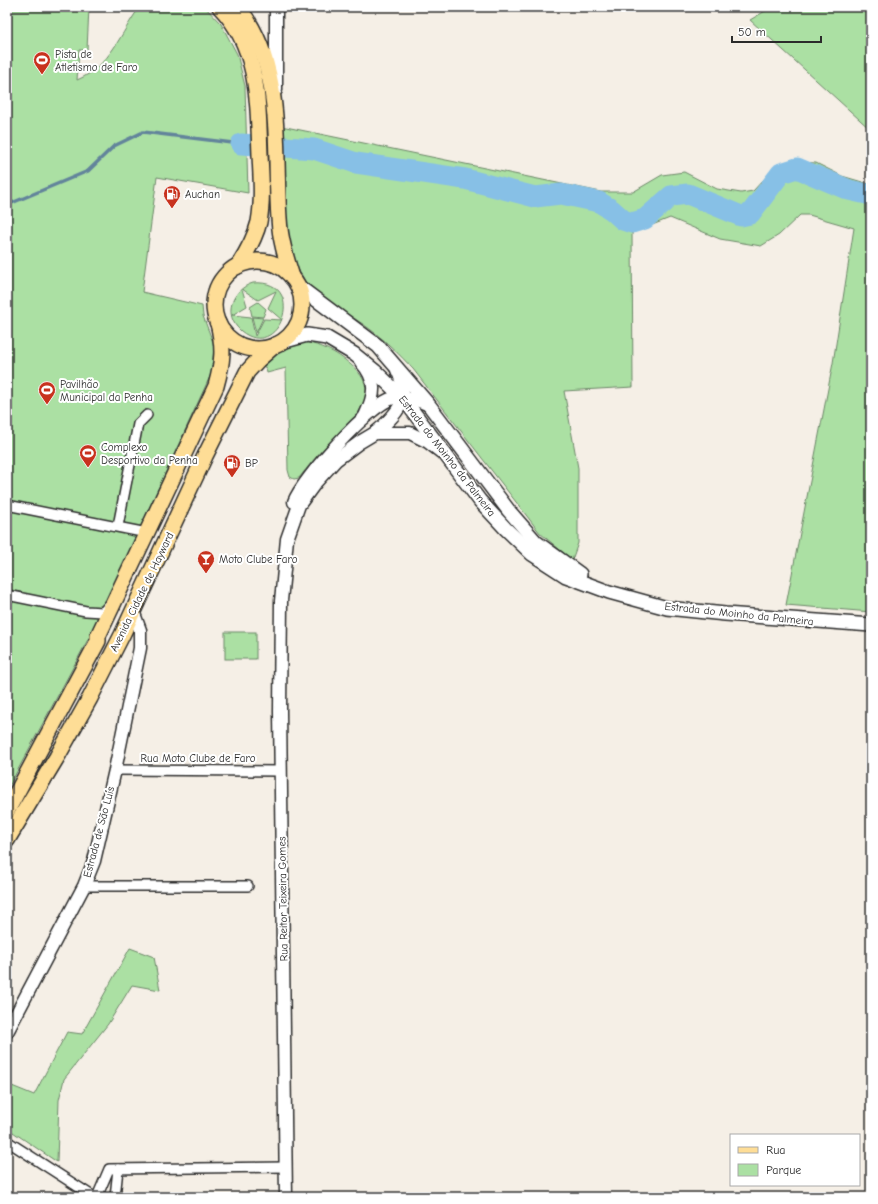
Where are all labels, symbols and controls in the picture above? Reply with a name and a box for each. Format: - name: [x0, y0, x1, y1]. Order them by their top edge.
- scale bar: [732, 18, 821, 44]
- text: 50 m: [738, 25, 766, 39]
- place label: Pista de Atletismo de Faro: [55, 48, 138, 74]
- sports icon: Pista de Atletismo de Faro: [32, 50, 52, 75]
- fuel station icon: Auchan: [162, 184, 182, 209]
- place label: Auchan: [185, 188, 220, 201]
- place label: Pavilhão Municipal da Penha: [60, 378, 153, 404]
- sports icon: Pavilhão Municipal da Penha: [37, 380, 57, 405]
- street label: Estrada do Moinho da Palmeira: [396, 393, 498, 519]
- place label: Complexo Desportivo da Penha: [101, 441, 198, 467]
- sports icon: Complexo Desportivo da Penha: [78, 443, 98, 468]
- fuel station icon: BP: [222, 453, 242, 478]
- place label: BP: [245, 457, 258, 470]
- street label: Avenida Cidade de Hayward: [107, 530, 177, 654]
- bar icon: Moto Clube Faro: [196, 549, 216, 574]
- place label: Moto Clube Faro: [219, 553, 298, 566]
- street label: Estrada do Moinho da Palmeira: [664, 600, 814, 628]
- street label: Rua Moto Clube de Faro: [140, 752, 256, 765]
- street label: Estrada de São Luís: [81, 785, 118, 879]
- street label: Rua Reitor Teixeira Gomes: [275, 836, 291, 962]
- legend: [730, 1134, 860, 1186]
- text: Rua: [766, 1143, 785, 1157]
- text: Parque: [766, 1163, 801, 1177]

